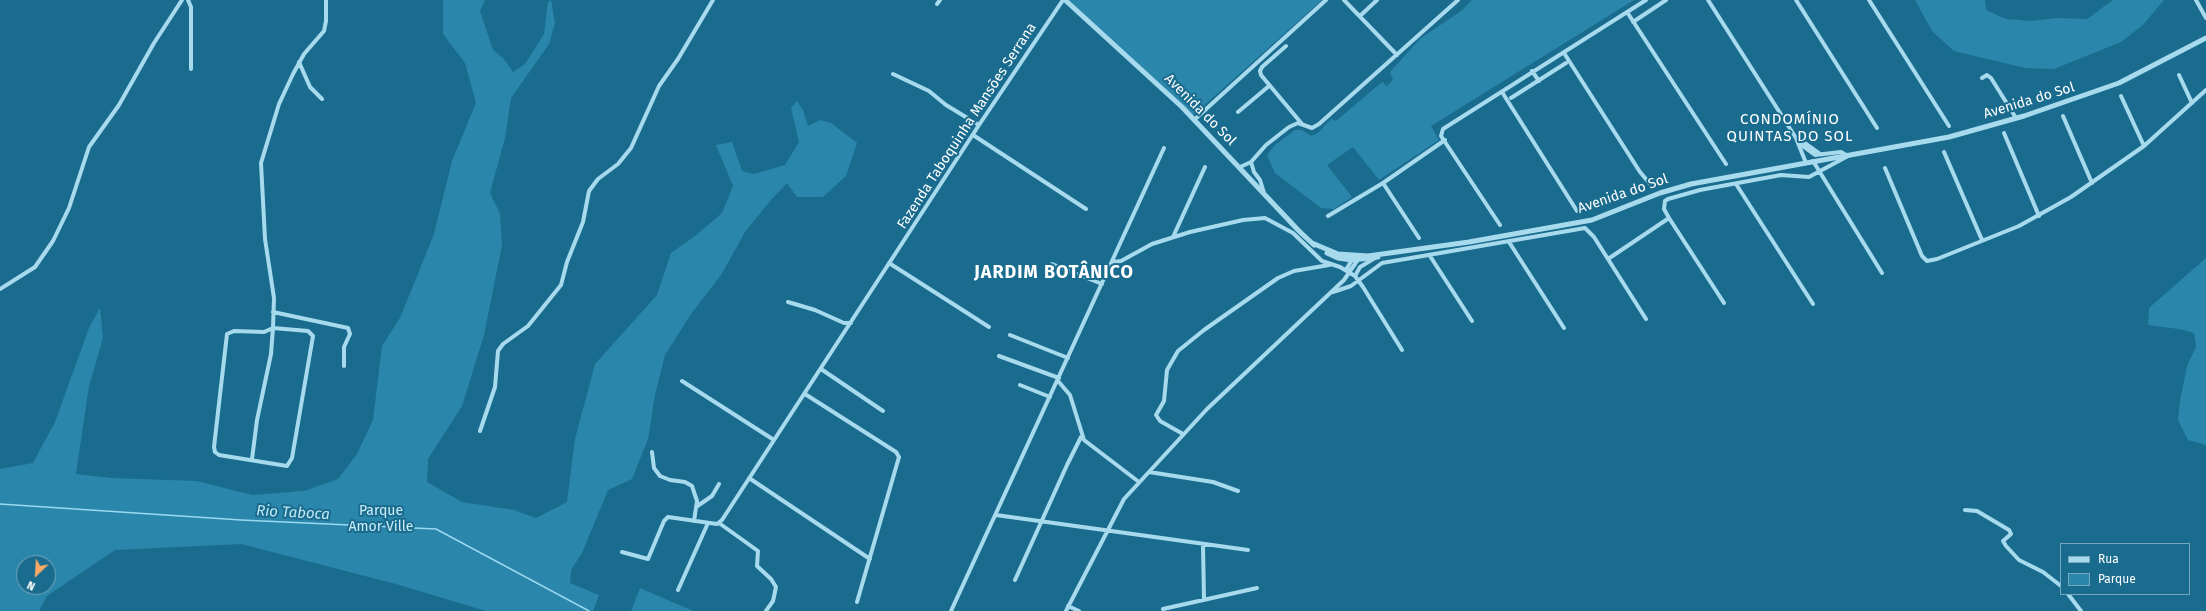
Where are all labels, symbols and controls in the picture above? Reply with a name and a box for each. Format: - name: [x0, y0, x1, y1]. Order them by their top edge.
- street label: Fazenda Taboquinha Mansões Serrana: [894, 20, 1040, 232]
- street label: Avenida do Sol: [1161, 71, 1239, 149]
- street label: Avenida do Sol: [1981, 79, 2077, 123]
- district label: CONDOMÍNIO QUINTAS DO SOL: [1727, 111, 1853, 146]
- street label: Avenida do Sol: [1576, 171, 1670, 217]
- district label: JARDIM BOTÂNICO: [974, 262, 1134, 284]
- water label: Rio Taboca: [256, 502, 330, 524]
- park label: Parque Amor Ville: [349, 503, 413, 536]
- legend: [2060, 543, 2190, 595]
- text: Rua: [2098, 552, 2119, 566]
- north arrow: [16, 555, 56, 595]
- text: Parque: [2098, 572, 2136, 586]
- text: N: [25, 578, 37, 593]

